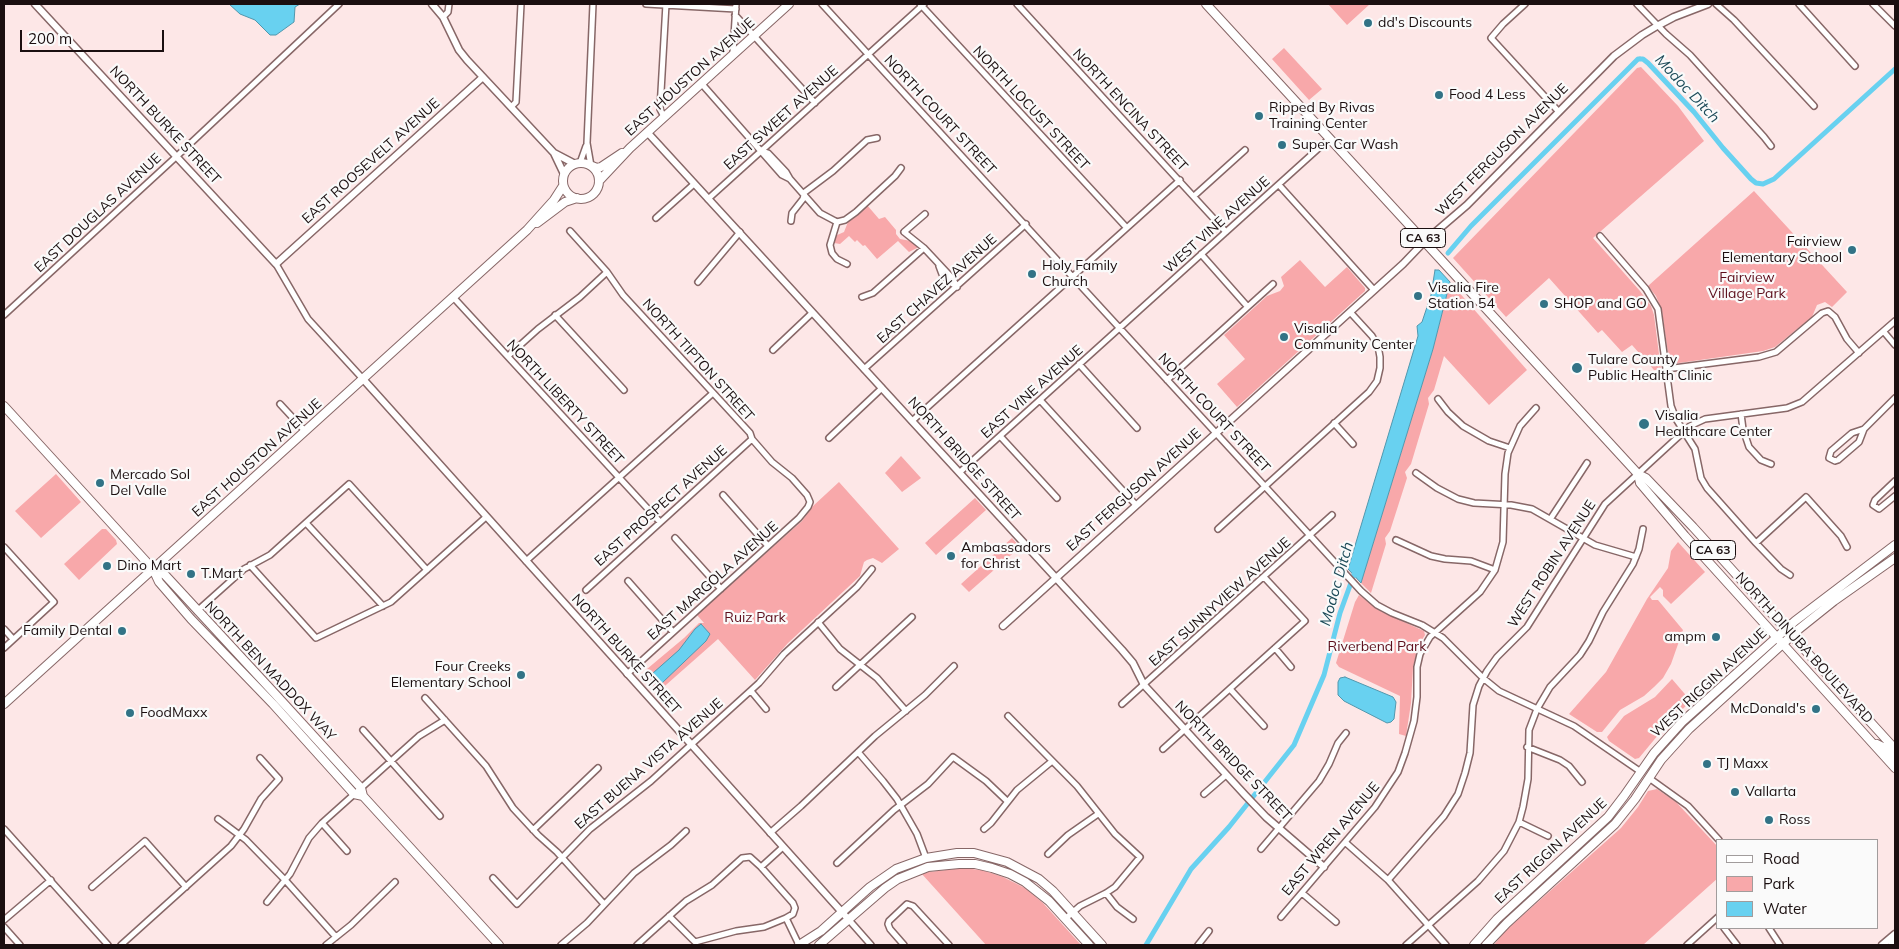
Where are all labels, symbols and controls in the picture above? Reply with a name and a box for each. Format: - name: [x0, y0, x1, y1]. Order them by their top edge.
- street label: EAST HOUSTON AVENUE: [622, 14, 758, 140]
- place label: dd's Discounts: [1378, 15, 1472, 31]
- marker: dd's Discounts: [1362, 17, 1374, 29]
- scale bar: [22, 20, 166, 52]
- text: 200 m: [28, 29, 72, 48]
- street label: NORTH LOCUST STREET: [969, 43, 1093, 173]
- street label: NORTH ENCINA STREET: [1069, 45, 1191, 175]
- water label: Modoc Ditch: [1651, 51, 1723, 127]
- street label: NORTH COURT STREET: [880, 52, 1000, 178]
- street label: EAST SWEET AVENUE: [720, 62, 842, 174]
- street label: NORTH BURKE STREET: [106, 63, 224, 187]
- street label: WEST FERGUSON AVENUE: [1432, 80, 1572, 220]
- place label: Food 4 Less: [1449, 87, 1526, 103]
- marker: Food 4 Less: [1433, 89, 1445, 101]
- street label: EAST ROOSEVELT AVENUE: [299, 95, 443, 227]
- place label: Ripped By Rivas Training Center: [1269, 100, 1375, 132]
- marker: Ripped By Rivas Training Center: [1253, 110, 1265, 122]
- place label: Super Car Wash: [1292, 137, 1398, 153]
- marker: Super Car Wash: [1276, 139, 1288, 151]
- street label: EAST DOUGLAS AVENUE: [31, 150, 165, 276]
- street label: WEST VINE AVENUE: [1161, 173, 1273, 277]
- road number: CA 63: [1400, 228, 1446, 248]
- street label: EAST CHAVEZ AVENUE: [874, 231, 1000, 347]
- place label: Fairview Elementary School: [1722, 234, 1842, 266]
- marker: Fairview Elementary School: [1846, 244, 1858, 256]
- place label: Holy Family Church: [1042, 258, 1118, 290]
- marker: Holy Family Church: [1026, 268, 1038, 280]
- park label: Fairview Village Park: [1708, 270, 1786, 302]
- place label: Visalia Fire Station 54: [1428, 280, 1499, 312]
- marker: Visalia Fire Station 54: [1412, 290, 1424, 302]
- street label: NORTH TIPTON STREET: [639, 295, 757, 425]
- place label: SHOP and GO: [1554, 296, 1647, 312]
- marker: SHOP and GO: [1538, 298, 1550, 310]
- place label: Visalia Community Center: [1294, 321, 1414, 354]
- marker: Visalia Community Center: [1278, 331, 1290, 343]
- street label: NORTH LIBERTY STREET: [503, 336, 627, 468]
- street label: EAST VINE AVENUE: [978, 342, 1086, 442]
- street label: NORTH COURT STREET: [1154, 350, 1274, 476]
- place label: Tulare County Public Health Clinic: [1588, 352, 1712, 384]
- marker: Tulare County Public Health Clinic: [1570, 361, 1584, 375]
- street label: NORTH BRIDGE STREET: [904, 394, 1024, 524]
- street label: EAST HOUSTON AVENUE: [189, 395, 325, 521]
- place label: Visalia Healthcare Center: [1655, 408, 1772, 441]
- marker: Visalia Healthcare Center: [1637, 417, 1651, 431]
- street label: EAST FERGUSON AVENUE: [1063, 425, 1205, 555]
- street label: EAST PROSPECT AVENUE: [591, 442, 731, 570]
- place label: Mercado Sol Del Valle: [110, 467, 190, 500]
- marker: Mercado Sol Del Valle: [94, 477, 106, 489]
- street label: WEST ROBIN AVENUE: [1505, 497, 1599, 631]
- street label: EAST MARGOLA AVENUE: [644, 518, 782, 644]
- street label: EAST SUNNYVIEW AVENUE: [1146, 534, 1294, 670]
- place label: Ambassadors for Christ: [961, 540, 1051, 572]
- water label: Modoc Ditch: [1316, 540, 1358, 628]
- road number: CA 63: [1690, 540, 1736, 560]
- marker: Ambassadors for Christ: [945, 550, 957, 562]
- place label: Dino Mart: [117, 558, 181, 574]
- marker: Dino Mart: [101, 560, 113, 572]
- place label: T.Mart: [201, 566, 243, 582]
- marker: T.Mart: [185, 568, 197, 580]
- street label: NORTH DINUBA BOULEVARD: [1732, 569, 1876, 727]
- street label: NORTH BURKE STREET: [568, 591, 684, 717]
- street label: NORTH BEN MADDOX WAY: [201, 598, 339, 744]
- park label: Ruiz Park: [724, 610, 786, 626]
- place label: Family Dental: [23, 623, 112, 639]
- marker: Family Dental: [116, 625, 128, 637]
- street label: WEST RIGGIN AVENUE: [1648, 625, 1770, 741]
- place label: ampm: [1665, 629, 1706, 645]
- marker: ampm: [1710, 631, 1722, 643]
- park label: Riverbend Park: [1328, 639, 1426, 655]
- place label: Four Creeks Elementary School: [391, 659, 511, 692]
- marker: Four Creeks Elementary School: [515, 669, 527, 681]
- street label: EAST BUENA VISTA AVENUE: [571, 695, 727, 833]
- street label: NORTH BRIDGE STREET: [1171, 698, 1295, 824]
- place label: McDonald's: [1730, 701, 1806, 717]
- marker: McDonald's: [1810, 703, 1822, 715]
- place label: FoodMaxx: [140, 705, 207, 721]
- marker: FoodMaxx: [124, 707, 136, 719]
- place label: TJ Maxx: [1717, 756, 1768, 772]
- marker: TJ Maxx: [1701, 758, 1713, 770]
- street label: EAST WREN AVENUE: [1279, 779, 1383, 899]
- place label: Vallarta: [1745, 784, 1796, 800]
- marker: Vallarta: [1729, 786, 1741, 798]
- street label: EAST RIGGIN AVENUE: [1492, 795, 1610, 907]
- place label: Ross: [1779, 812, 1810, 828]
- marker: Ross: [1763, 814, 1775, 826]
- legend: [1716, 839, 1879, 929]
- text: Road: [1763, 849, 1800, 868]
- text: Park: [1763, 874, 1795, 893]
- text: Water: [1763, 899, 1807, 918]

